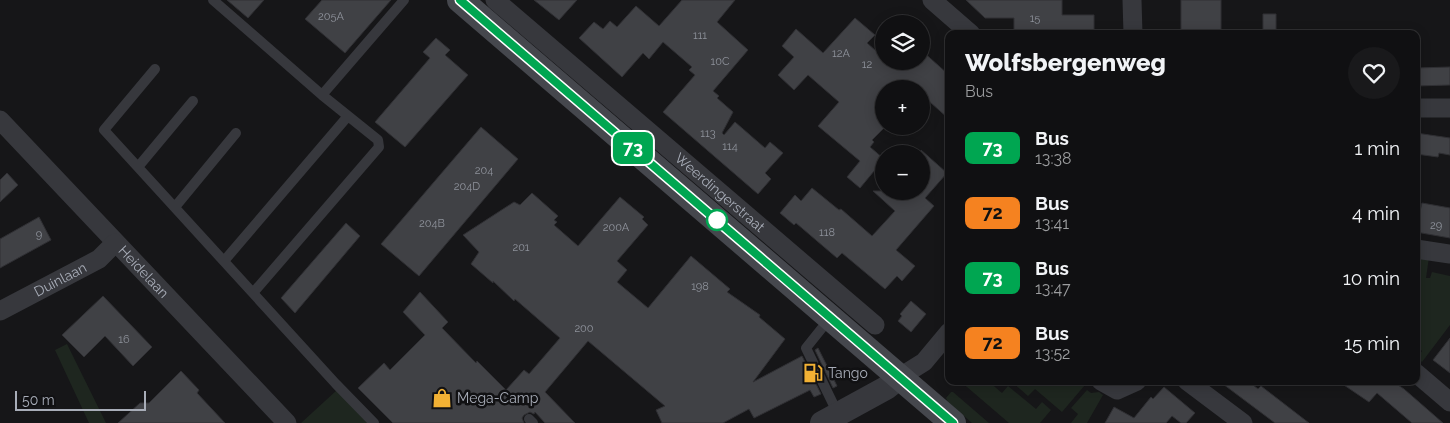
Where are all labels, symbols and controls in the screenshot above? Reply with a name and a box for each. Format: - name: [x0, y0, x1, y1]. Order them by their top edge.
- house number: 205A: [318, 10, 345, 23]
- house number: 15: [1030, 12, 1040, 25]
- map controls: [875, 15, 930, 200]
- button: layers: [875, 15, 930, 70]
- house number: 111: [693, 29, 707, 42]
- house number: 12A: [832, 47, 851, 60]
- button: heart: [1348, 47, 1400, 99]
- text: Wolfsbergenweg: [965, 48, 1166, 77]
- house number: 10C: [711, 55, 730, 68]
- house number: 12: [862, 58, 872, 71]
- button: +: [875, 80, 930, 135]
- text: Bus: [965, 82, 993, 101]
- house number: 113: [700, 127, 716, 140]
- text: Bus: [1035, 127, 1069, 149]
- line badge: 73: [610, 132, 656, 164]
- text: 73: [623, 137, 643, 158]
- text: 73: [982, 137, 1003, 158]
- text: 1 min: [1354, 137, 1400, 159]
- house number: 114: [722, 140, 738, 153]
- button: −: [875, 145, 930, 200]
- text: 13:38: [1035, 149, 1071, 168]
- street label: Weerdingerstraat: [672, 150, 768, 235]
- house number: 204: [475, 164, 493, 177]
- house number: 204D: [454, 180, 480, 193]
- text: Bus: [1035, 192, 1069, 214]
- text: 72: [982, 202, 1003, 223]
- text: 4 min: [1352, 202, 1400, 224]
- unlabelled marker: [706, 209, 728, 231]
- text: 13:41: [1035, 214, 1069, 233]
- house number: 204B: [419, 217, 445, 230]
- house number: 29: [1430, 219, 1442, 232]
- house number: 200A: [603, 221, 630, 234]
- house number: 118: [819, 226, 835, 239]
- house number: 9: [36, 228, 42, 241]
- house number: 201: [512, 241, 530, 254]
- street label: Heidelaan: [115, 242, 172, 301]
- text: Bus: [1035, 257, 1069, 279]
- street label: Duinlaan: [31, 259, 89, 300]
- text: 73: [982, 267, 1003, 288]
- text: 10 min: [1343, 267, 1400, 289]
- text: 13:47: [1035, 279, 1071, 298]
- house number: 198: [691, 280, 709, 293]
- house number: 200: [574, 322, 594, 335]
- text: Bus: [1035, 322, 1069, 344]
- text: 72: [982, 332, 1003, 353]
- text: 15 min: [1344, 332, 1400, 354]
- house number: 16: [118, 333, 130, 346]
- text: 13:52: [1035, 344, 1070, 363]
- fuel station icon: Tango: [802, 362, 824, 384]
- place label: Tango: [828, 365, 868, 381]
- shop icon: Mega-Camp: [431, 387, 453, 409]
- scale bar: [15, 388, 146, 411]
- place label: Mega-Camp: [457, 390, 539, 406]
- text: 50 m: [22, 392, 55, 408]

